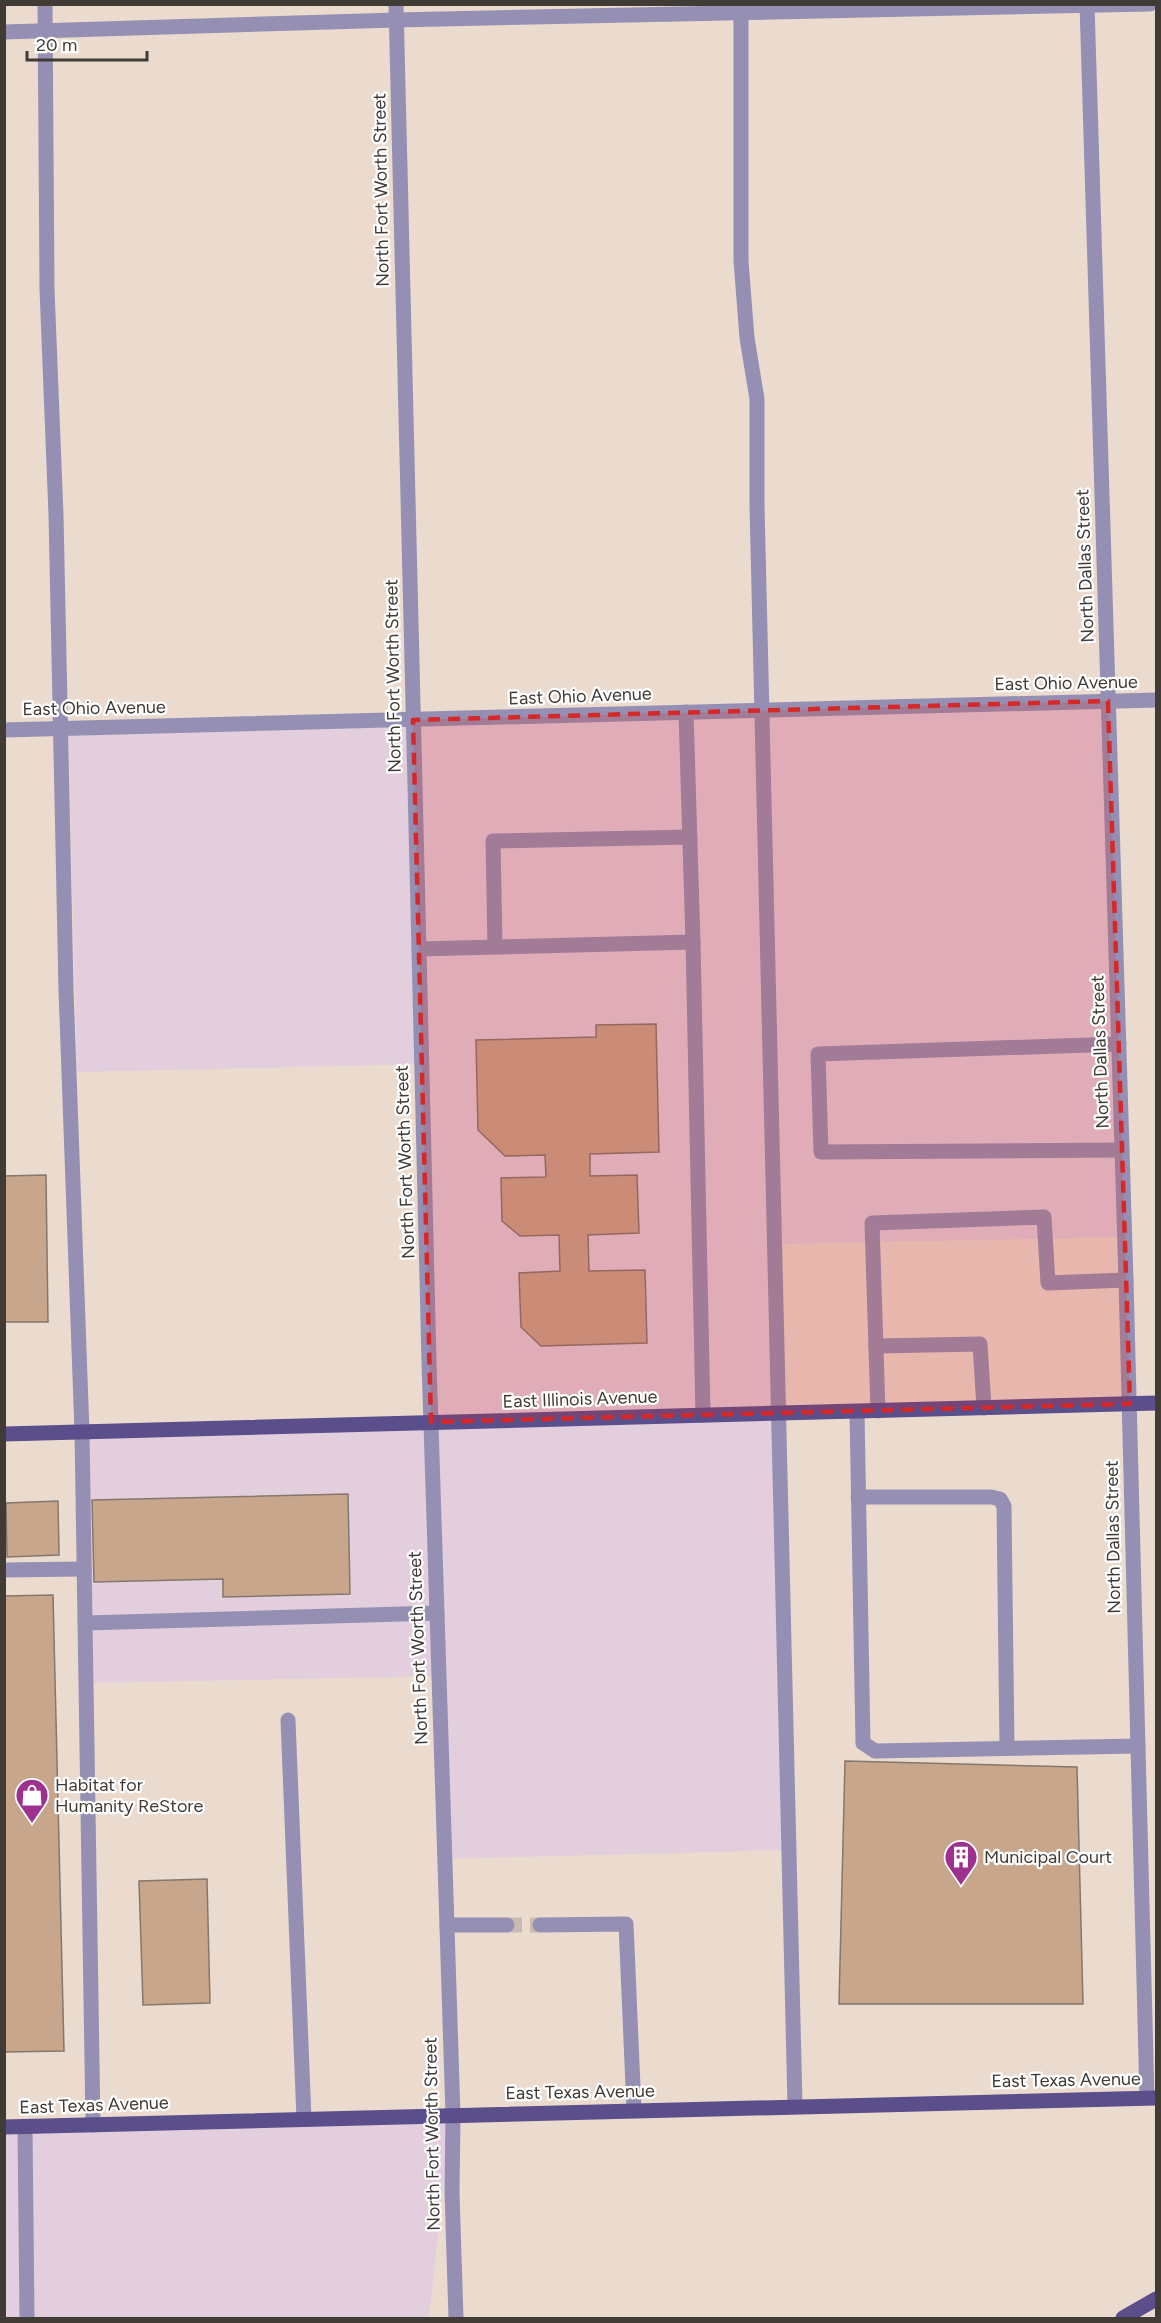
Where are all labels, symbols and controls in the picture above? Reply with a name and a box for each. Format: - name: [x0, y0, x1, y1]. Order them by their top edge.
- scale bar: [27, 24, 147, 62]
- text: 20 m: [36, 34, 77, 56]
- street label: North Fort Worth Street: [368, 93, 394, 287]
- street label: North Dallas Street: [1071, 489, 1099, 643]
- street label: North Fort Worth Street: [380, 579, 406, 773]
- street label: East Ohio Avenue: [994, 671, 1138, 695]
- street label: East Ohio Avenue: [508, 682, 652, 709]
- street label: East Ohio Avenue: [22, 696, 166, 720]
- street label: North Dallas Street: [1086, 975, 1114, 1129]
- street label: North Fort Worth Street: [391, 1065, 419, 1259]
- street label: East Illinois Avenue: [502, 1385, 658, 1413]
- street label: North Dallas Street: [1101, 1460, 1125, 1614]
- street label: North Fort Worth Street: [404, 1551, 432, 1745]
- place label: Habitat for Humanity ReStore: [55, 1774, 203, 1817]
- shop icon: Habitat for Humanity ReStore: [14, 1777, 50, 1824]
- building icon: Municipal Court: [943, 1839, 979, 1886]
- place label: Municipal Court: [984, 1846, 1112, 1868]
- street label: North Fort Worth Street: [419, 2037, 445, 2231]
- street label: East Texas Avenue: [991, 2068, 1141, 2092]
- street label: East Texas Avenue: [505, 2080, 655, 2104]
- street label: East Texas Avenue: [19, 2091, 169, 2119]

